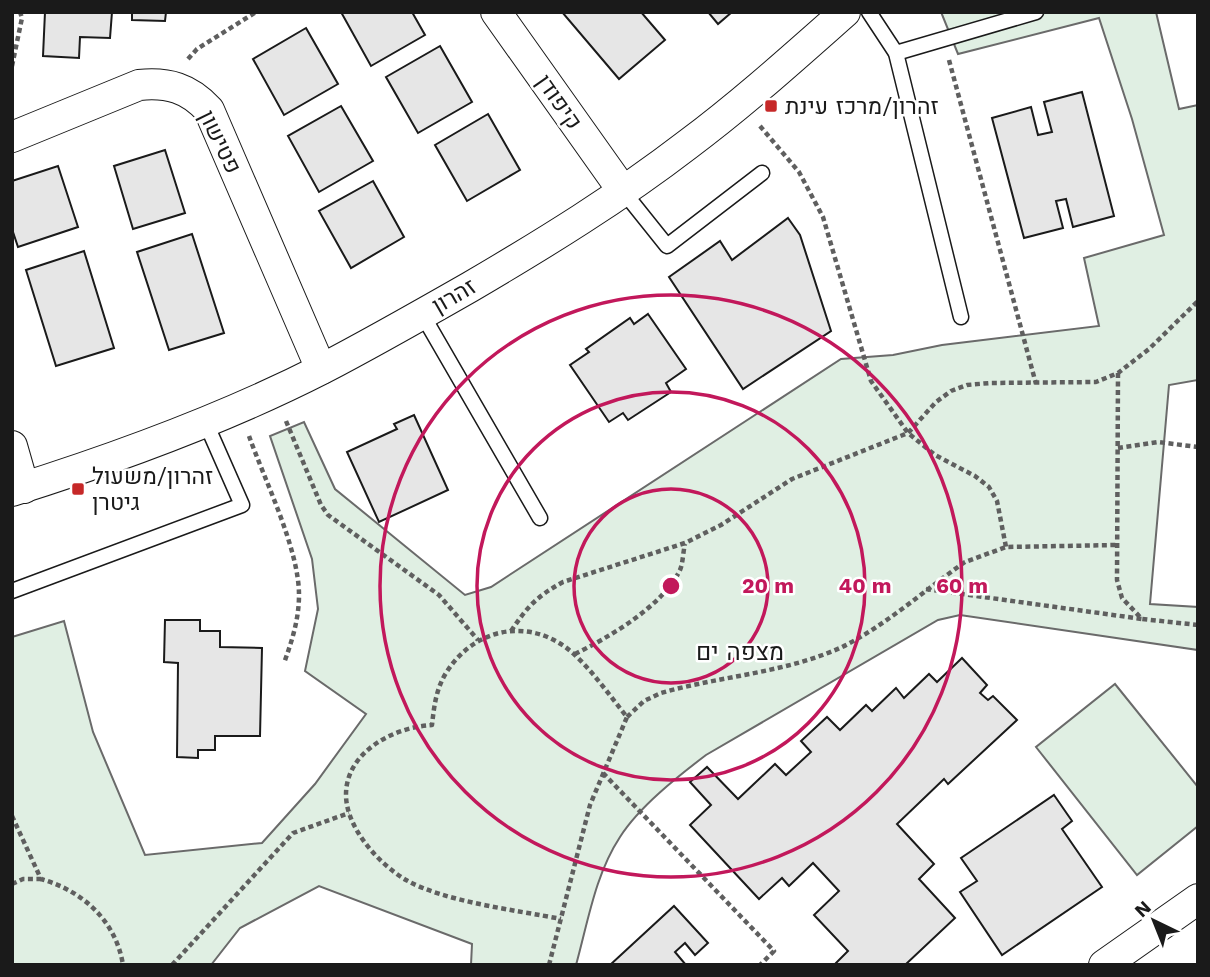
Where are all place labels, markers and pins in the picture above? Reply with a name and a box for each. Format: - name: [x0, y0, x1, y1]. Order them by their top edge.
- place label: זהרון/מרכז עינת: [785, 93, 939, 120]
- marker: זהרון/מרכז עינת: [763, 98, 779, 114]
- place label: זהרון/משעול גיטרן: [92, 463, 213, 516]
- marker: זהרון/משעול גיטרן: [70, 481, 86, 497]
- centre of rings: [659, 574, 683, 598]

